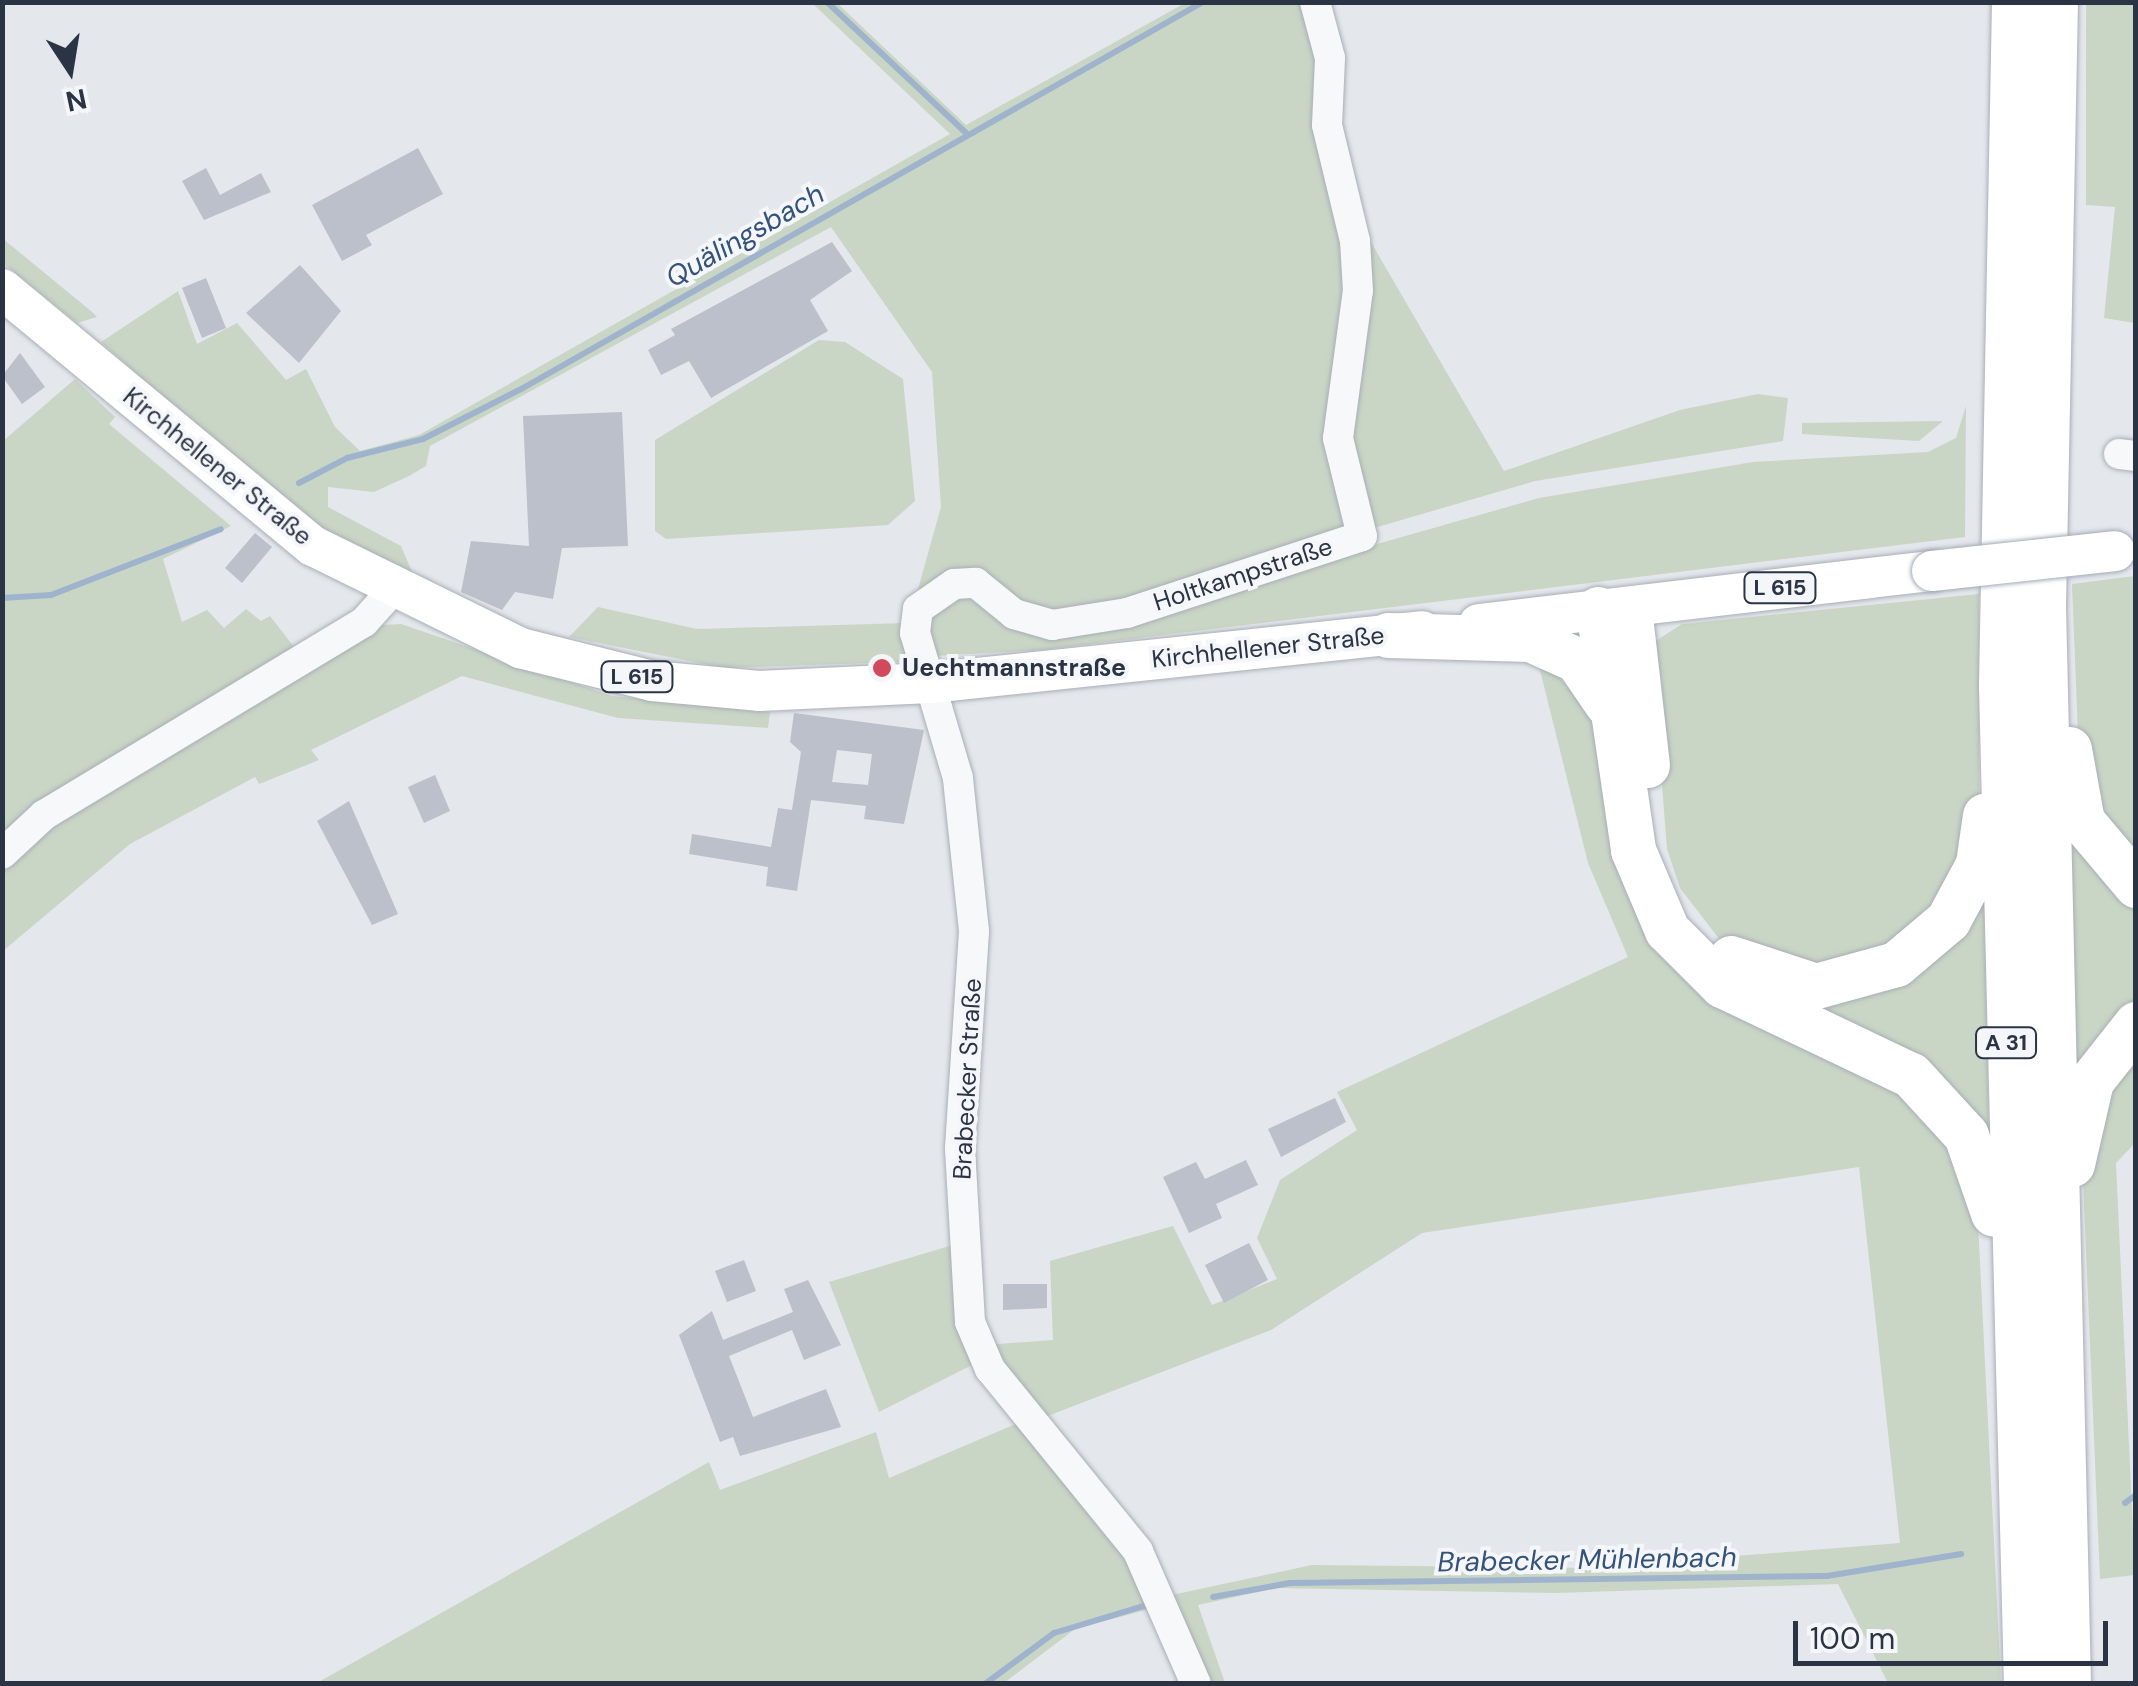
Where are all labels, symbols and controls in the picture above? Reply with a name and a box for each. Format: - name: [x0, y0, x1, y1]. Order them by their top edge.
- north arrow: [20, 20, 120, 120]
- text: N: [63, 80, 90, 120]
- water label: Quälingsbach: [660, 177, 830, 295]
- street label: Kirchhellener Straße: [117, 382, 317, 552]
- street label: Holtkampstraße: [1150, 532, 1336, 618]
- road number: L 615: [1742, 571, 1818, 605]
- street label: Kirchhellener Straße: [1150, 621, 1386, 675]
- place label: Uechtmannstraße: [902, 653, 1126, 683]
- marker: Uechtmannstraße: [871, 657, 893, 679]
- road number: L 615: [600, 660, 674, 694]
- street label: Brabecker Straße: [948, 978, 988, 1180]
- road number: A 31: [1974, 1026, 2038, 1060]
- water label: Brabecker Mühlenbach: [1437, 1541, 1737, 1579]
- scale bar: [1798, 1601, 2113, 1663]
- text: 100 m: [1810, 1619, 1895, 1658]

